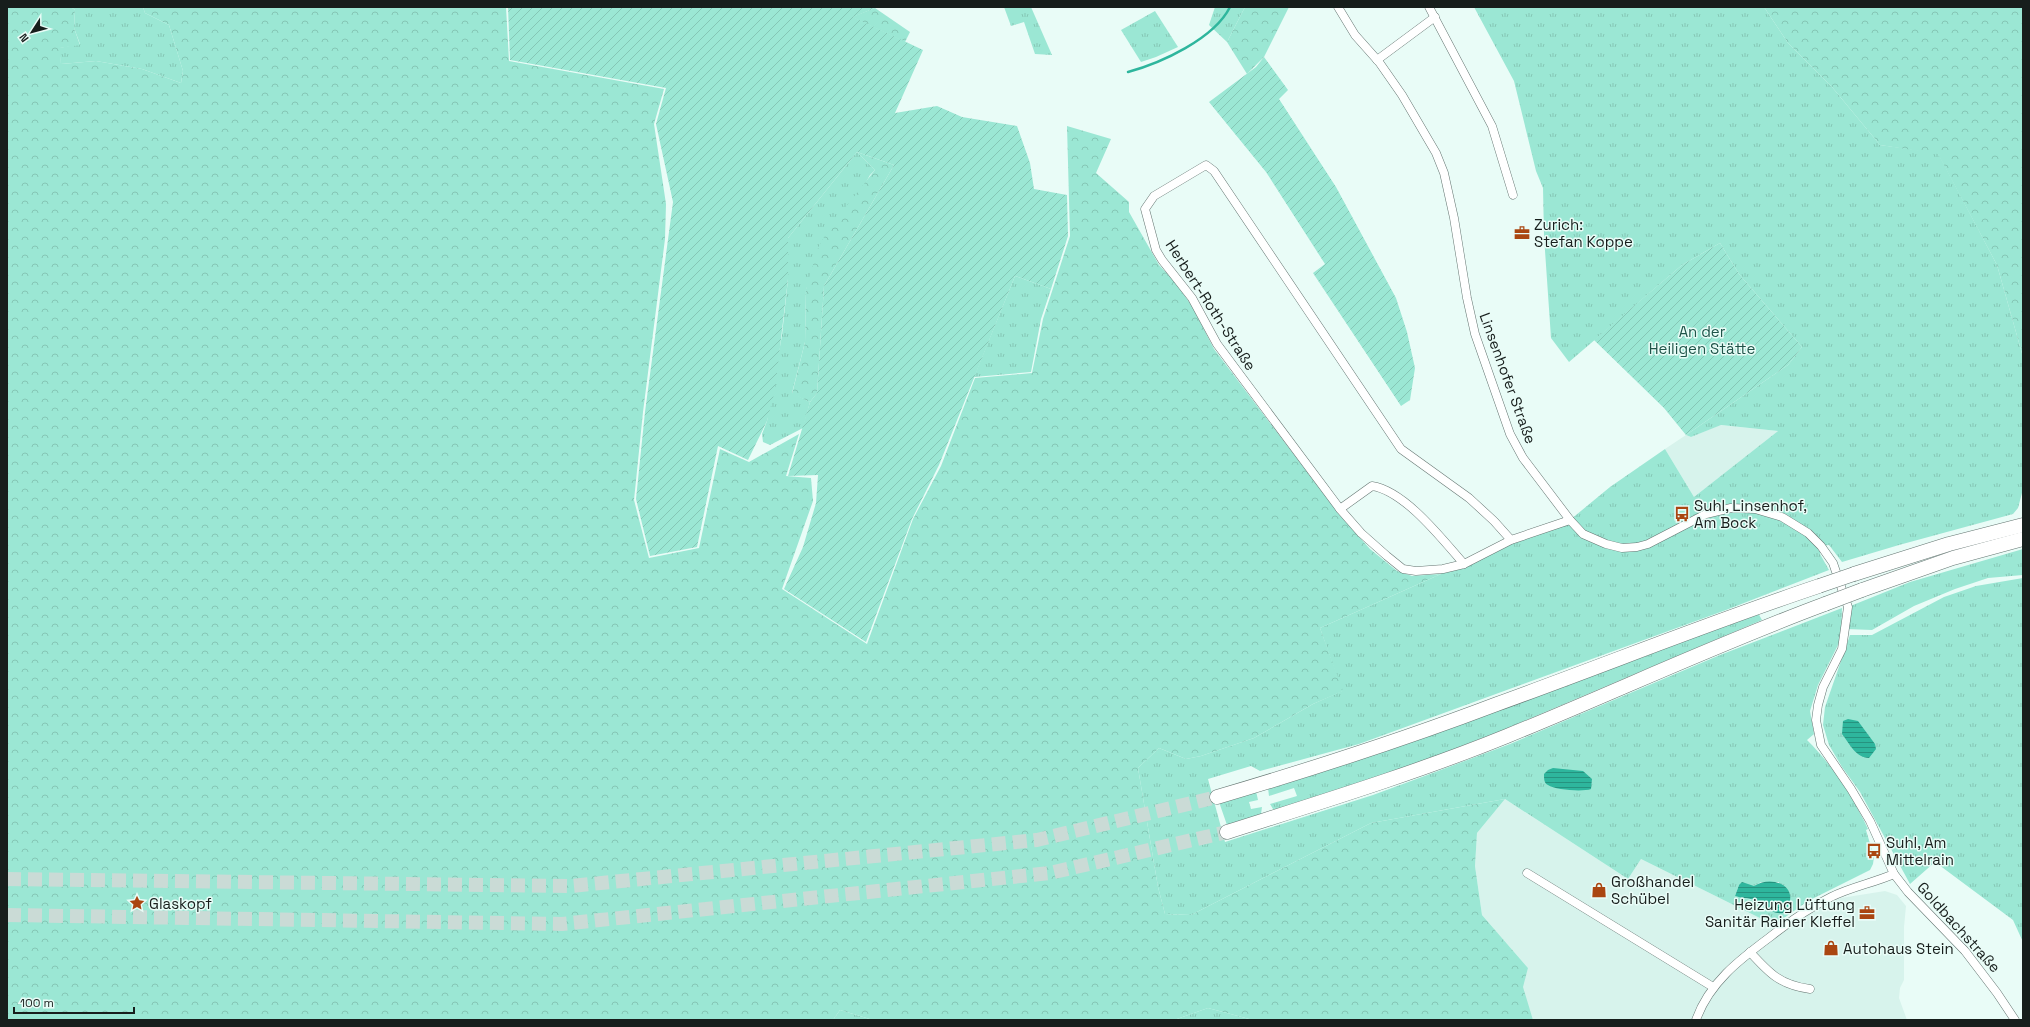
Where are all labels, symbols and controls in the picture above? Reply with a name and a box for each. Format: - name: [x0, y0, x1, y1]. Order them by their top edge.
- north arrow: [12, 12, 52, 52]
- text: N: [16, 31, 32, 45]
- place label: Zurich: Stefan Koppe: [1534, 215, 1633, 251]
- office icon: Zurich: Stefan Koppe: [1513, 224, 1531, 242]
- street label: Herbert-Roth-Straße: [1162, 236, 1260, 374]
- street label: Linsenhofer Straße: [1475, 310, 1541, 446]
- park label: An der Heiligen Stätte: [1649, 322, 1755, 358]
- place label: Suhl, Linsenhof, Am Bock: [1694, 496, 1807, 532]
- bus stop icon: Suhl, Linsenhof, Am Bock: [1673, 505, 1691, 523]
- place label: Suhl, Am Mittelrain: [1886, 833, 1954, 869]
- bus stop icon: Suhl, Am Mittelrain: [1865, 842, 1883, 860]
- place label: Großhandel Schübel: [1611, 872, 1694, 908]
- street label: Goldbachstraße: [1913, 878, 2005, 976]
- shop icon: Großhandel Schübel: [1590, 881, 1608, 899]
- place icon: Glaskopf: [128, 894, 146, 912]
- place label: Glaskopf: [149, 894, 212, 913]
- place label: Heizung Lüftung Sanitär Rainer Kleffel: [1705, 895, 1855, 931]
- office icon: Heizung Lüftung Sanitär Rainer Kleffel: [1858, 904, 1876, 922]
- shop icon: Autohaus Stein: [1822, 939, 1840, 957]
- place label: Autohaus Stein: [1843, 939, 1954, 958]
- scale bar: [14, 989, 134, 1015]
- text: 100 m: [20, 995, 54, 1011]

